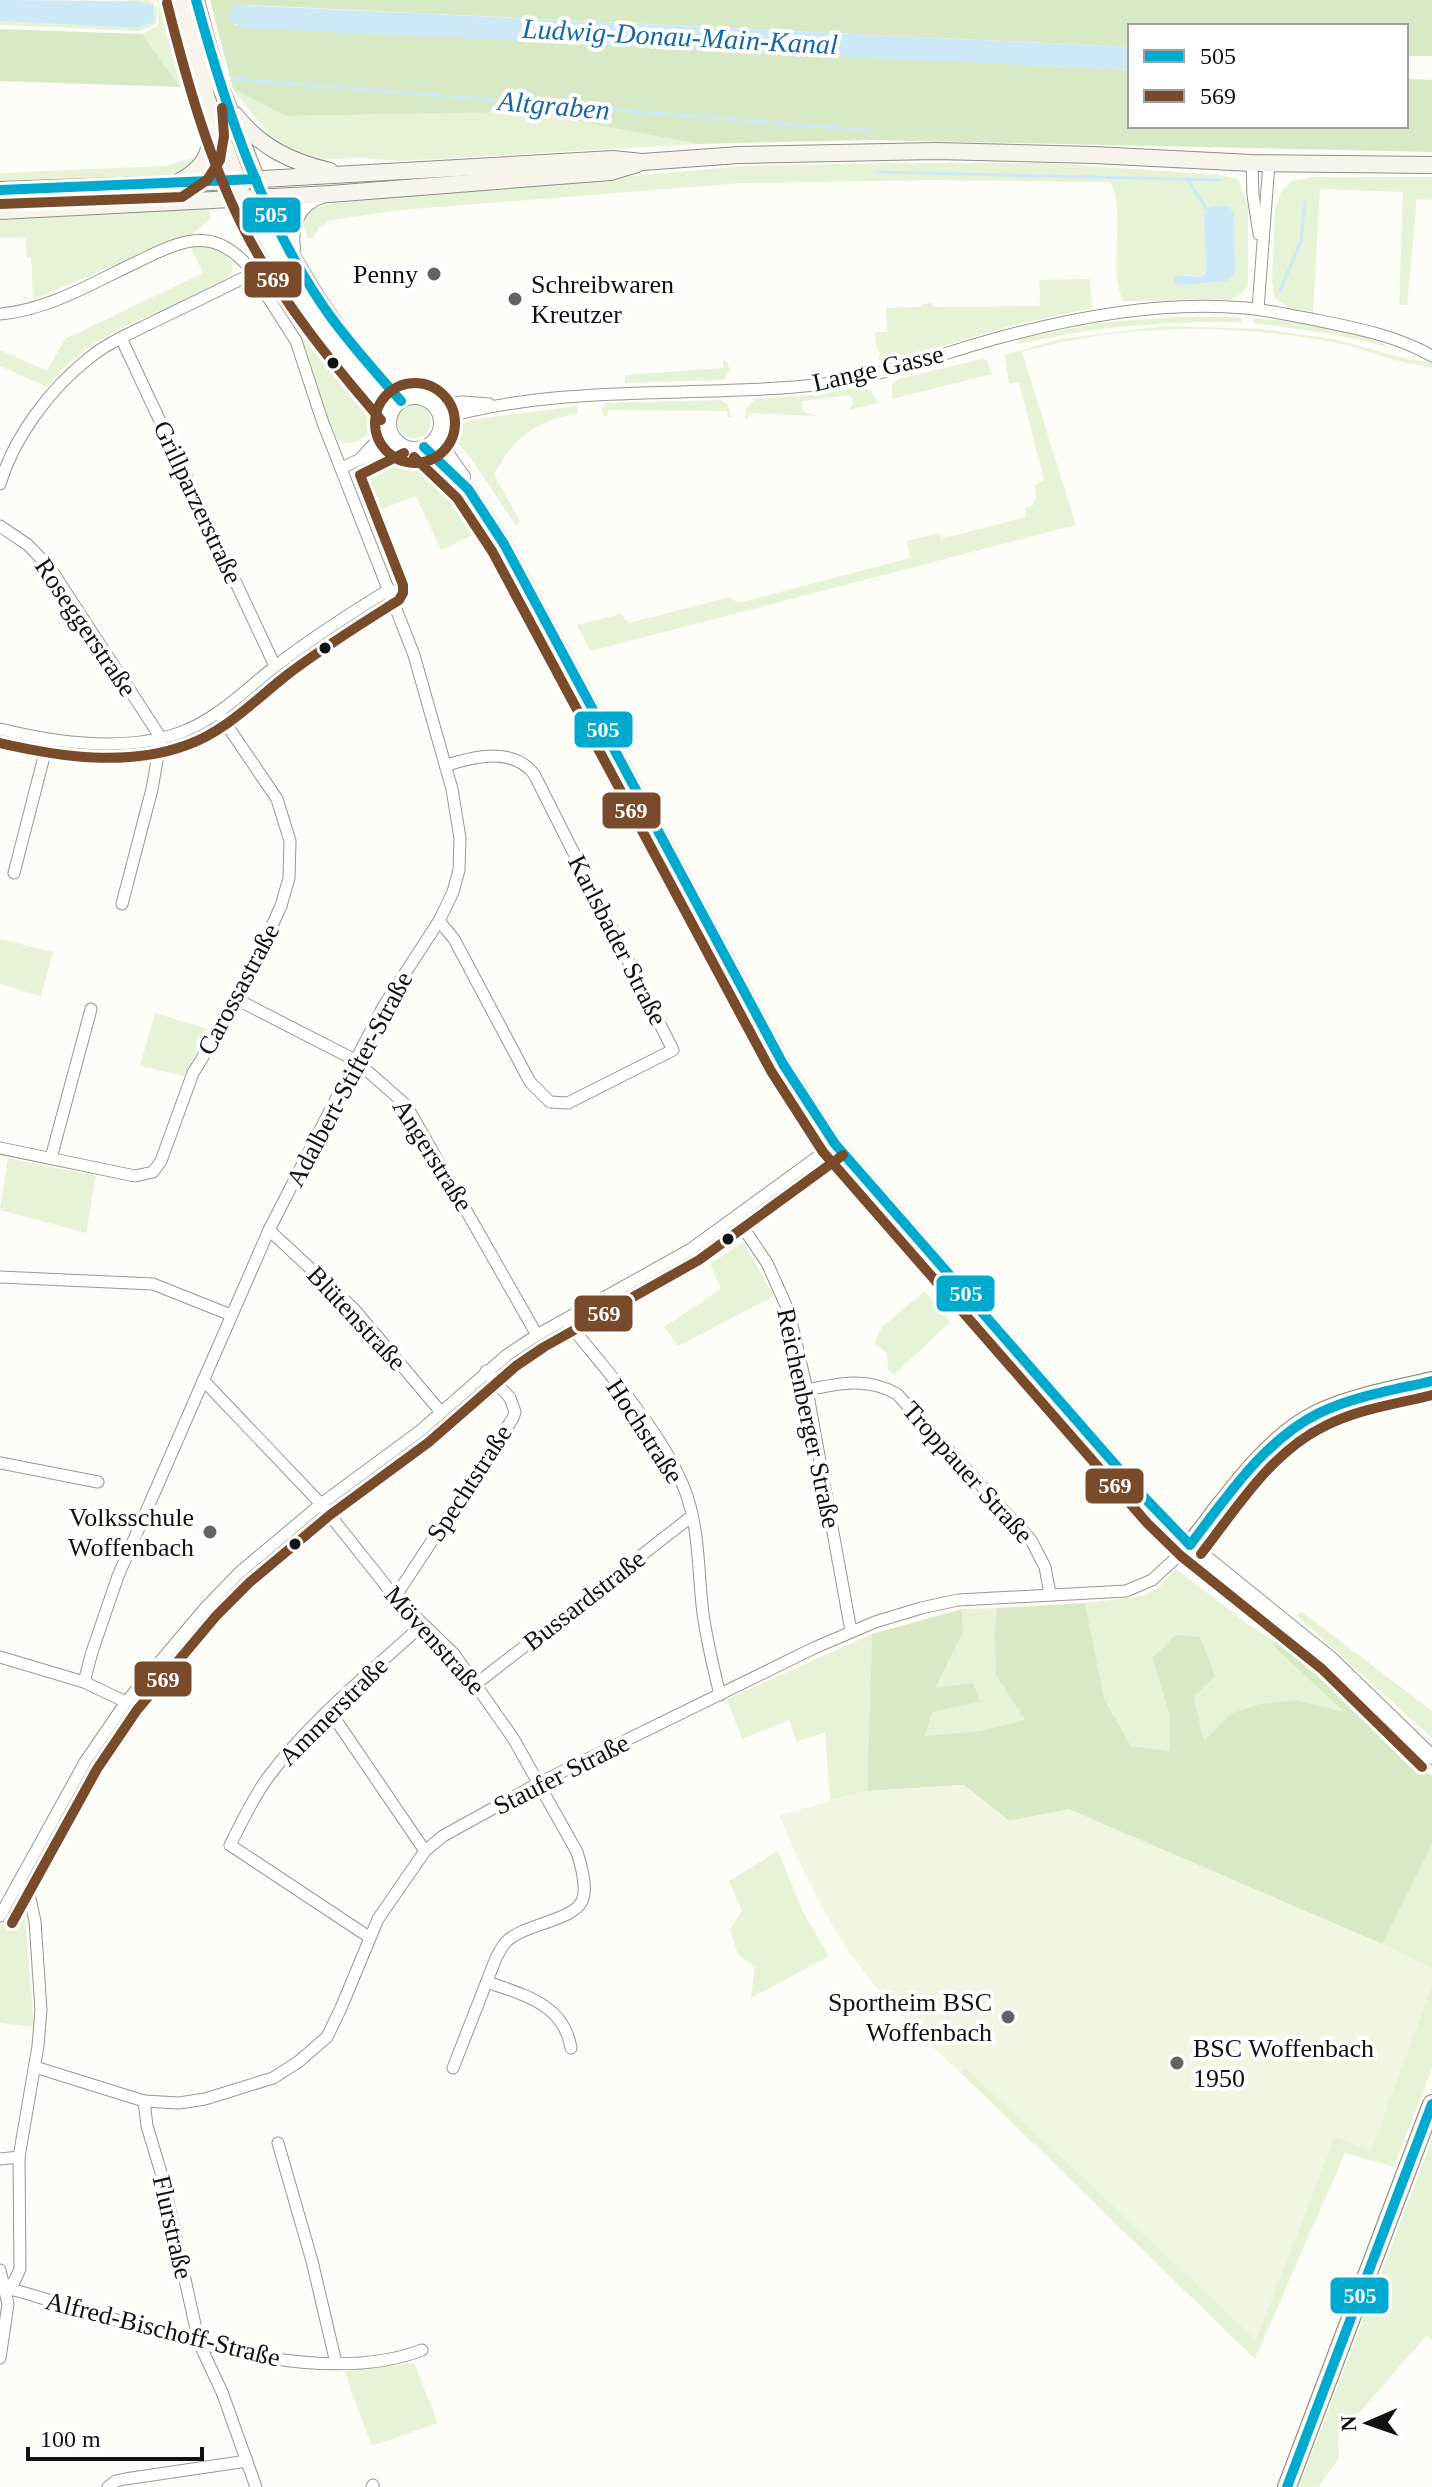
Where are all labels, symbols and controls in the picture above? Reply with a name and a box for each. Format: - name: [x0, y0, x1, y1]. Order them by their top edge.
- water label: Ludwig-Donau-Main-Kanal: [520, 13, 839, 60]
- legend: [1128, 24, 1408, 128]
- text: 505: [1200, 43, 1236, 69]
- text: 569: [1200, 83, 1236, 109]
- water label: Altgraben: [495, 85, 611, 126]
- line badge: 505: [241, 196, 302, 234]
- text: 505: [255, 202, 288, 227]
- line badge: 569: [243, 260, 303, 299]
- place label: Penny: [353, 260, 418, 289]
- marker: Penny: [425, 265, 443, 283]
- text: 569: [257, 267, 290, 292]
- place label: Schreibwaren Kreutzer: [531, 270, 674, 329]
- marker: Schreibwaren Kreutzer: [506, 290, 524, 308]
- street label: Lange Gasse: [810, 339, 946, 398]
- unlabelled marker: [325, 355, 341, 371]
- street label: Grillparzerstraße: [147, 416, 248, 588]
- street label: Roseggerstraße: [29, 553, 142, 702]
- unlabelled marker: [317, 640, 333, 656]
- line badge: 505: [573, 710, 634, 749]
- text: 505: [587, 717, 620, 742]
- line badge: 569: [601, 791, 662, 830]
- text: 569: [615, 798, 648, 823]
- street label: Karlsbader Straße: [562, 850, 673, 1030]
- street label: Carossastraße: [192, 919, 285, 1060]
- street label: Adalbert-Stifter-Straße: [280, 967, 418, 1192]
- street label: Angerstraße: [387, 1094, 479, 1217]
- unlabelled marker: [720, 1231, 736, 1247]
- street label: Blütenstraße: [301, 1260, 412, 1376]
- line badge: 505: [935, 1274, 996, 1313]
- text: 505: [950, 1281, 983, 1306]
- line badge: 569: [573, 1294, 634, 1333]
- text: 569: [588, 1301, 621, 1326]
- street label: Reichenberger Straße: [771, 1306, 846, 1531]
- street label: Hochstraße: [600, 1374, 689, 1489]
- street label: Troppauer Straße: [897, 1396, 1039, 1549]
- street label: Spechtstraße: [421, 1420, 518, 1547]
- line badge: 569: [1084, 1467, 1145, 1505]
- text: 569: [1099, 1473, 1132, 1498]
- place label: Volksschule Woffenbach: [68, 1503, 194, 1562]
- marker: Volksschule Woffenbach: [201, 1523, 219, 1541]
- unlabelled marker: [287, 1536, 303, 1552]
- street label: Bussardstraße: [518, 1544, 651, 1657]
- street label: Mövenstraße: [378, 1580, 491, 1700]
- street label: Ammerstraße: [273, 1651, 394, 1772]
- line badge: 569: [133, 1660, 193, 1698]
- text: 569: [147, 1667, 180, 1692]
- street label: Staufer Straße: [489, 1728, 634, 1821]
- place label: Sportheim BSC Woffenbach: [828, 1988, 992, 2047]
- marker: Sportheim BSC Woffenbach: [999, 2008, 1017, 2026]
- place label: BSC Woffenbach 1950: [1193, 2034, 1374, 2093]
- marker: BSC Woffenbach 1950: [1168, 2054, 1186, 2072]
- street label: Flurstraße: [147, 2172, 198, 2282]
- line badge: 505: [1329, 2276, 1390, 2315]
- text: 505: [1344, 2283, 1377, 2308]
- street label: Alfred-Bischoff-Straße: [43, 2286, 283, 2373]
- north arrow: [1328, 2383, 1408, 2463]
- scale bar: [28, 2411, 202, 2461]
- text: N: [1336, 2415, 1361, 2432]
- text: 100 m: [40, 2426, 101, 2452]

